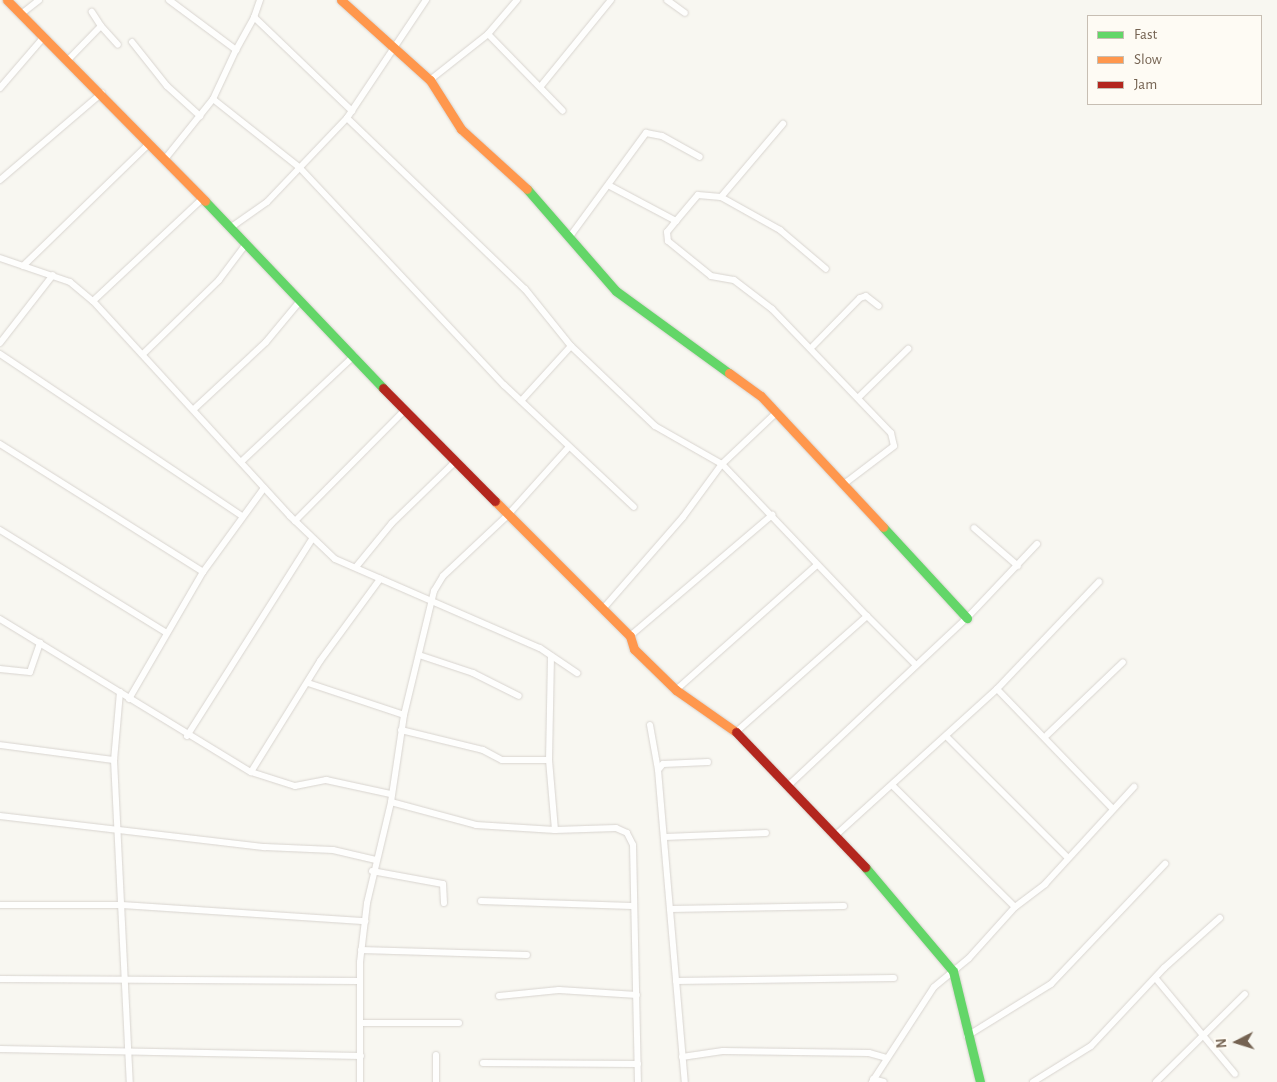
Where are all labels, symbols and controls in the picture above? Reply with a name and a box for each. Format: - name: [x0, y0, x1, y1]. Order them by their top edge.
- legend: [1087, 15, 1262, 105]
- text: Fast: [1134, 27, 1157, 42]
- text: Slow: [1134, 52, 1162, 67]
- text: Jam: [1134, 77, 1157, 92]
- north arrow: [1212, 1017, 1262, 1067]
- text: N: [1215, 1038, 1229, 1049]

